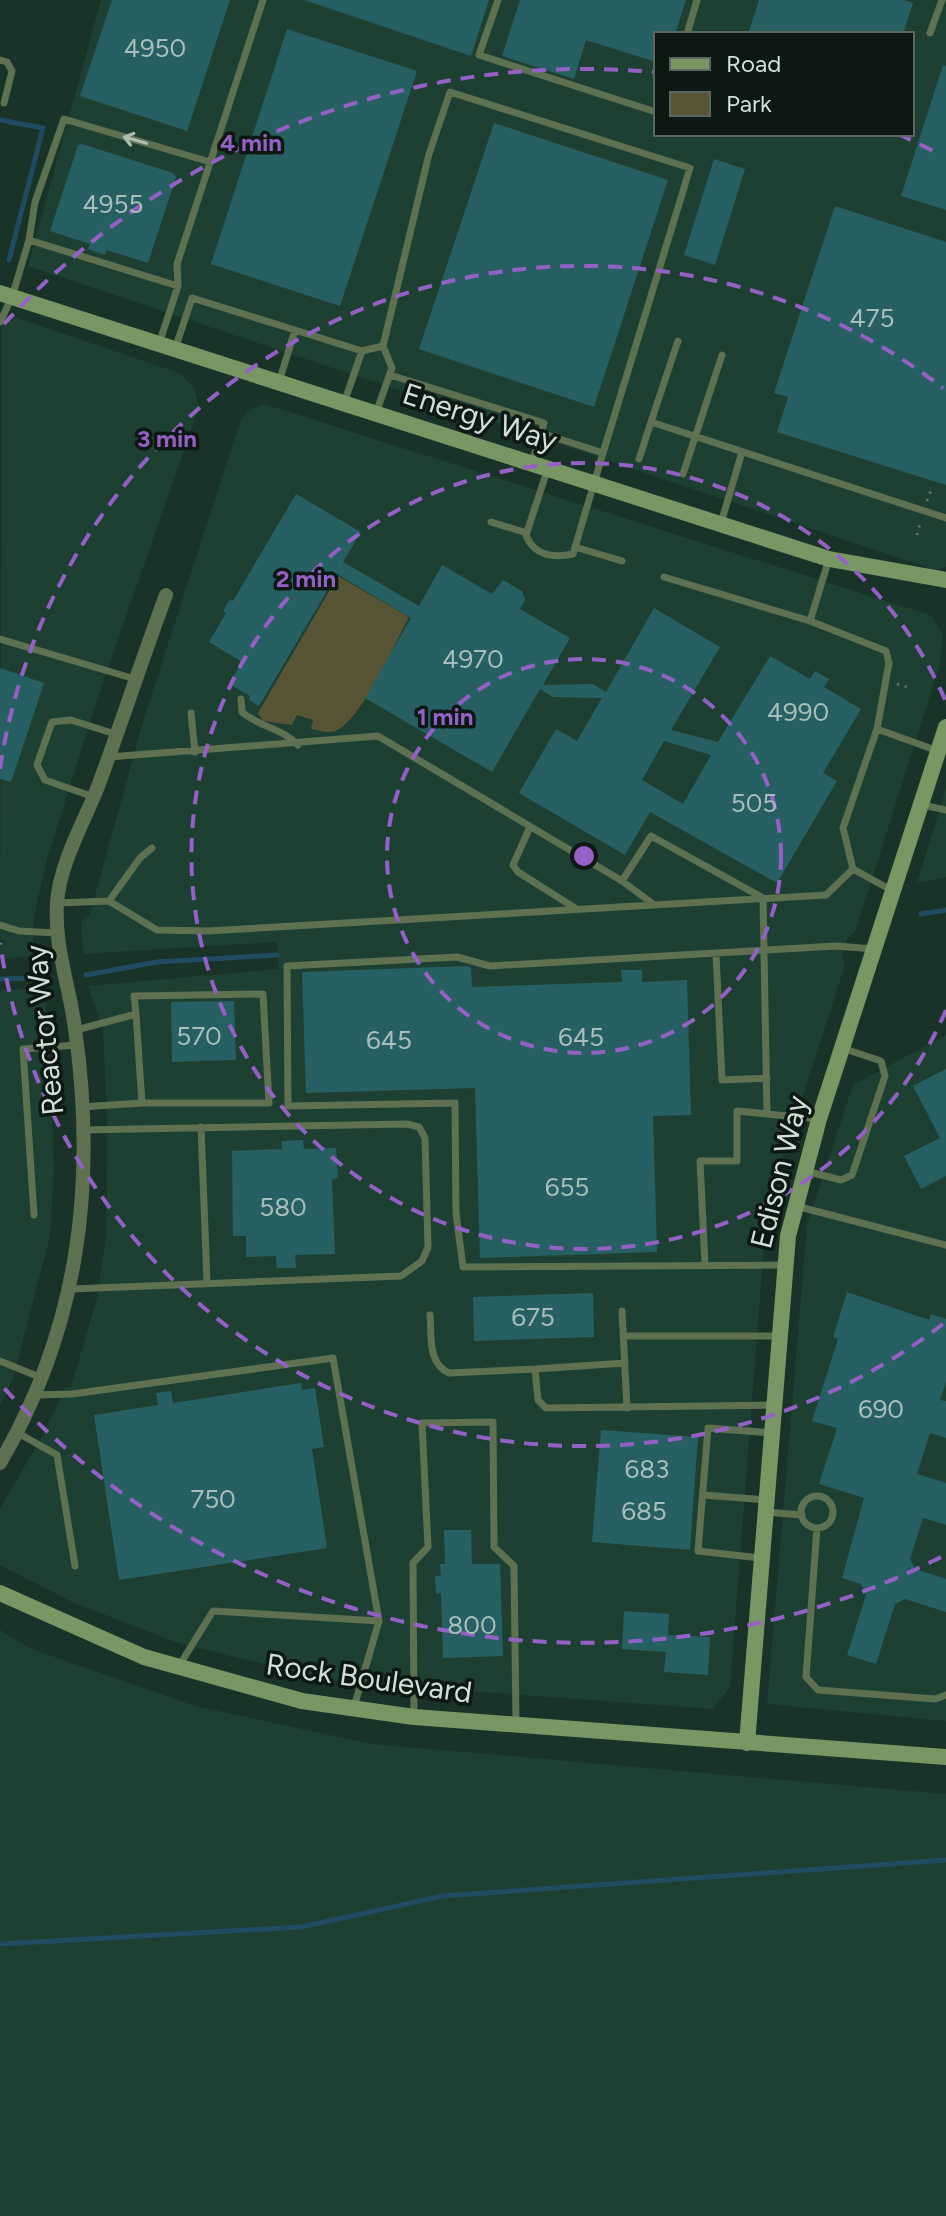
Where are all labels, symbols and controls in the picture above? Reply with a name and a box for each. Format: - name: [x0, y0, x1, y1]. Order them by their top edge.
- house number: 4950: [124, 32, 186, 64]
- legend: [654, 32, 914, 136]
- text: Road: [726, 49, 781, 78]
- text: Park: [726, 89, 772, 118]
- text: 4 min: [220, 128, 282, 157]
- one-way arrow: [123, 132, 149, 147]
- house number: 4955: [83, 188, 143, 220]
- house number: 475: [849, 302, 895, 334]
- street label: Energy Way: [398, 375, 562, 459]
- text: 3 min: [137, 424, 197, 453]
- text: 2 min: [276, 564, 336, 593]
- house number: 4970: [442, 643, 504, 675]
- house number: 4990: [767, 696, 829, 728]
- text: 1 min: [417, 702, 473, 731]
- house number: 505: [731, 787, 777, 819]
- centre of rings: [570, 842, 598, 870]
- street label: Reactor Way: [17, 943, 71, 1117]
- house number: 570: [176, 1020, 222, 1052]
- house number: 645: [558, 1021, 604, 1053]
- house number: 645: [366, 1024, 412, 1056]
- street label: Edison Way: [742, 1091, 816, 1252]
- house number: 655: [545, 1171, 589, 1203]
- house number: 580: [259, 1191, 307, 1223]
- house number: 675: [511, 1301, 555, 1333]
- house number: 690: [858, 1393, 904, 1425]
- house number: 683: [625, 1453, 669, 1485]
- house number: 750: [190, 1483, 236, 1515]
- house number: 685: [621, 1495, 667, 1527]
- house number: 800: [447, 1609, 497, 1641]
- street label: Rock Boulevard: [264, 1645, 474, 1711]

